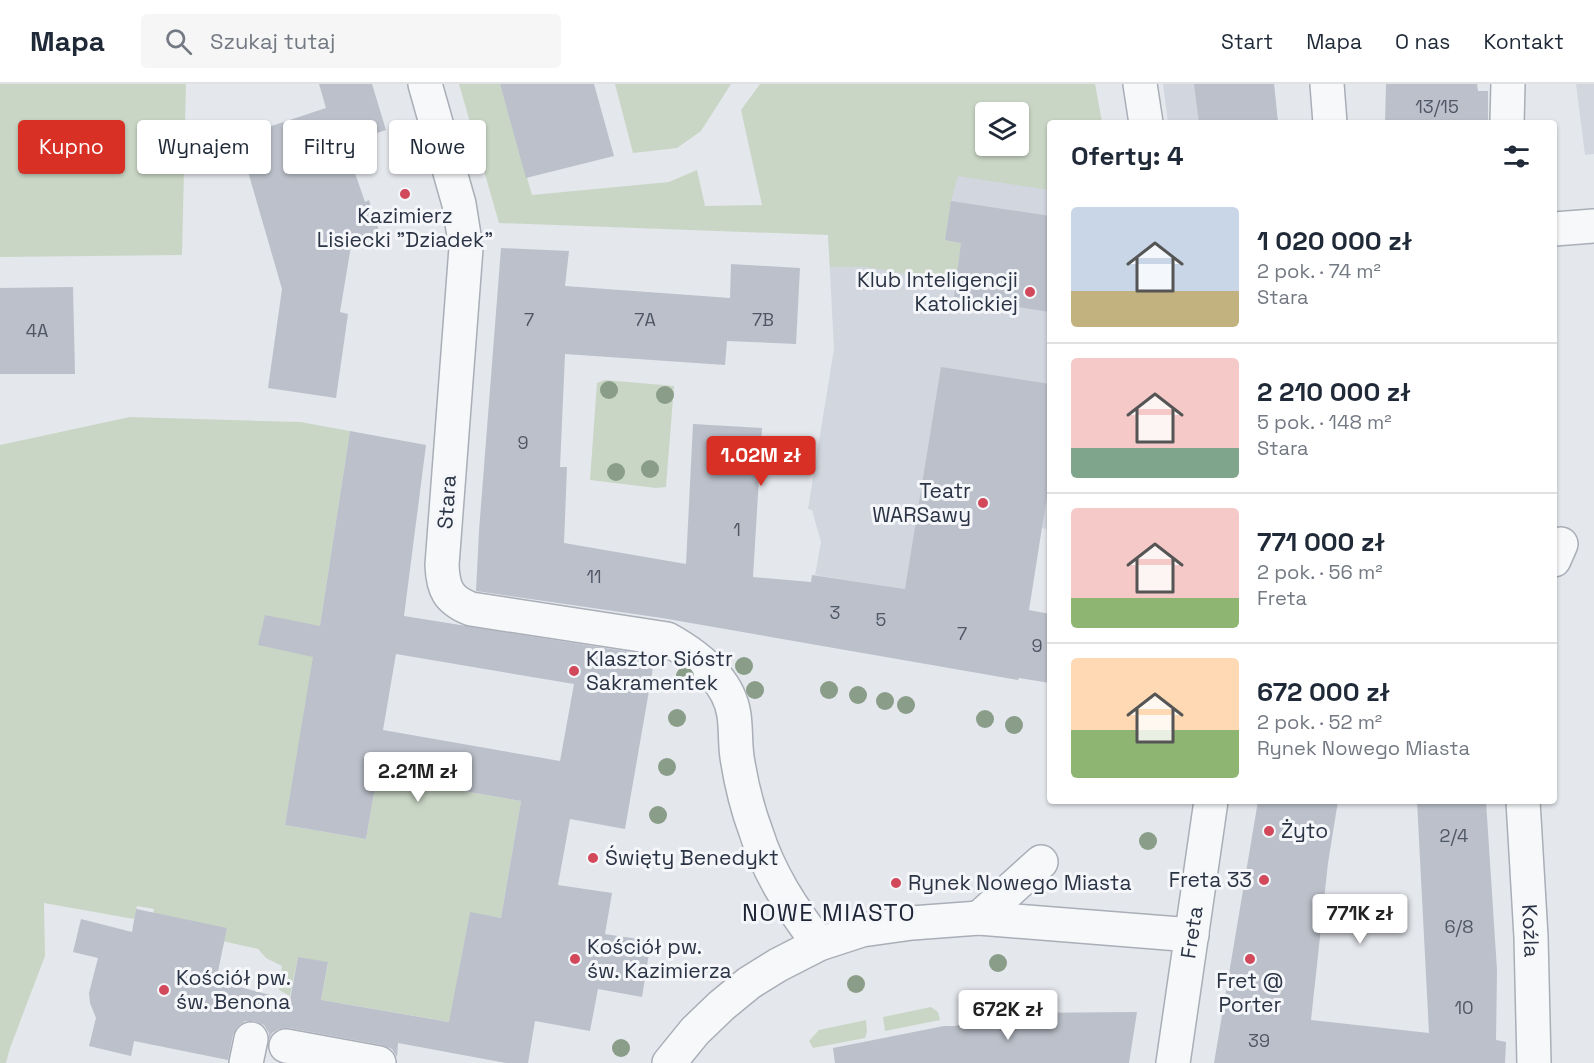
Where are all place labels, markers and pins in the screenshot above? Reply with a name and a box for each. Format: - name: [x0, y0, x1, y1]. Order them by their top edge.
- marker: Kazimierz Lisiecki "Dziadek": [398, 187, 412, 201]
- place label: Kazimierz Lisiecki "Dziadek": [317, 202, 493, 253]
- place label: Klub Inteligencji Katolickiej: [857, 266, 1018, 317]
- marker: Klub Inteligencji Katolickiej: [1023, 285, 1037, 299]
- pin: 1.02M zł: [699, 436, 823, 487]
- place label: Teatr WARSawy: [872, 477, 971, 528]
- marker: Teatr WARSawy: [976, 496, 990, 510]
- place label: Klasztor Sióstr Sakramentek: [586, 645, 733, 696]
- marker: Klasztor Sióstr Sakramentek: [567, 664, 581, 678]
- pin: 2.21M zł: [356, 752, 480, 803]
- place label: Żyto: [1281, 817, 1328, 844]
- marker: Żyto: [1262, 824, 1276, 838]
- place label: Święty Benedykt: [605, 844, 779, 871]
- marker: Święty Benedykt: [586, 851, 600, 865]
- place label: Freta 33: [1169, 866, 1252, 893]
- place label: Rynek Nowego Miasta: [908, 869, 1132, 896]
- marker: Freta 33: [1257, 873, 1271, 887]
- marker: Rynek Nowego Miasta: [889, 876, 903, 890]
- pin: 771K zł: [1305, 894, 1415, 945]
- place label: Kościół pw. św. Kazimierza: [587, 933, 732, 984]
- marker: Kościół pw. św. Kazimierza: [568, 952, 582, 966]
- marker: Fret @ Porter: [1243, 952, 1257, 966]
- place label: Kościół pw. św. Benona: [176, 964, 291, 1015]
- place label: Fret @ Porter: [1216, 967, 1284, 1018]
- marker: Kościół pw. św. Benona: [157, 983, 171, 997]
- pin: 672K zł: [953, 990, 1063, 1041]

